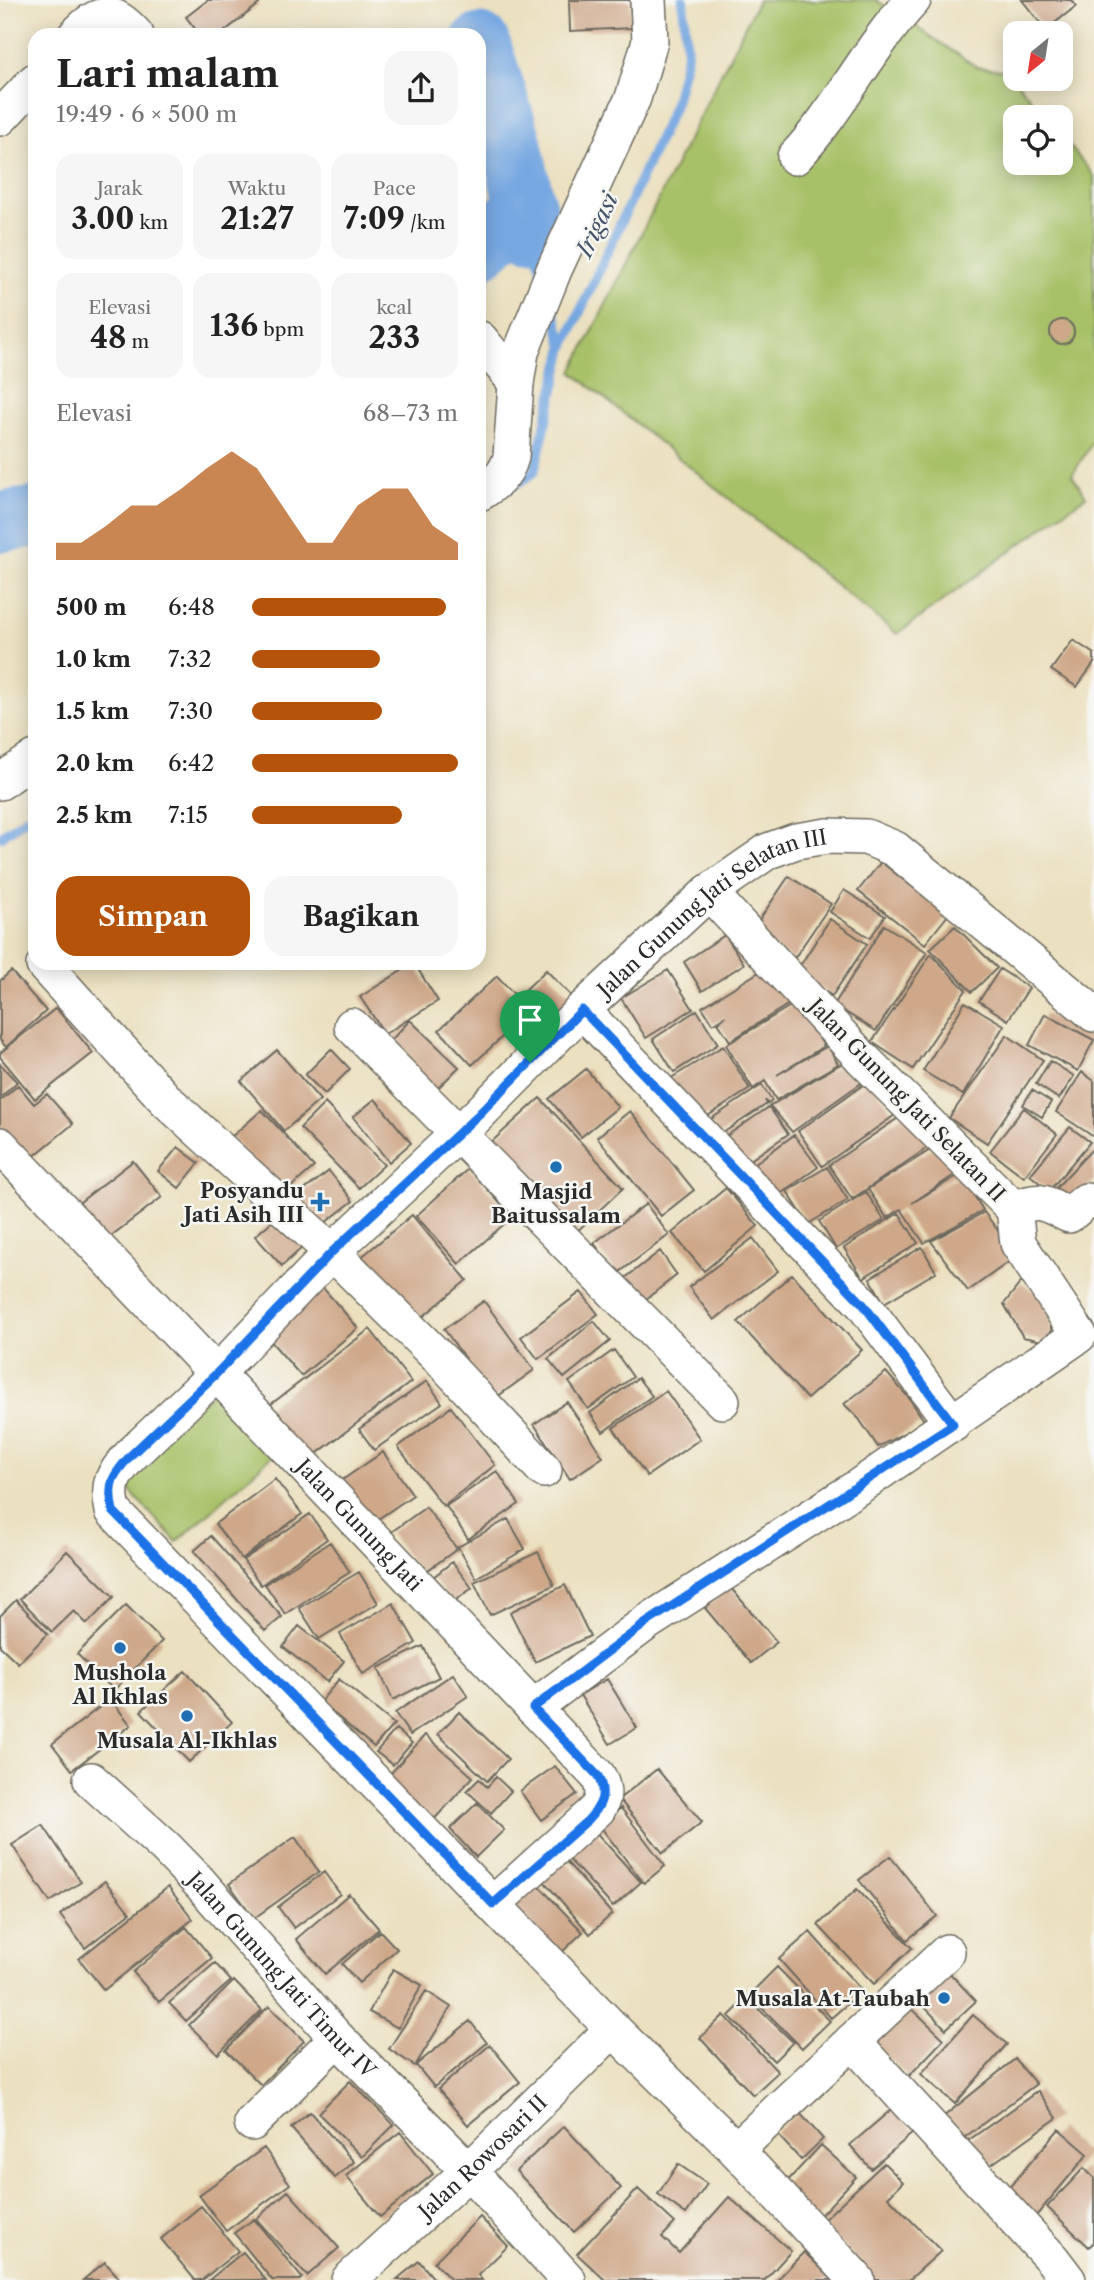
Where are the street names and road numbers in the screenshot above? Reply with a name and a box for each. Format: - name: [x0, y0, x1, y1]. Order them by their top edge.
- street label: Jalan Gunung Jati Selatan III: [590, 824, 829, 1004]
- street label: Jalan Gunung Jati Selatan II: [801, 991, 1011, 1207]
- street label: Jalan Gunung Jati: [289, 1451, 428, 1596]
- street label: Jalan Gunung Jati Timur IV: [181, 1864, 382, 2083]
- street label: Jalan Rowosari II: [411, 2089, 552, 2226]

